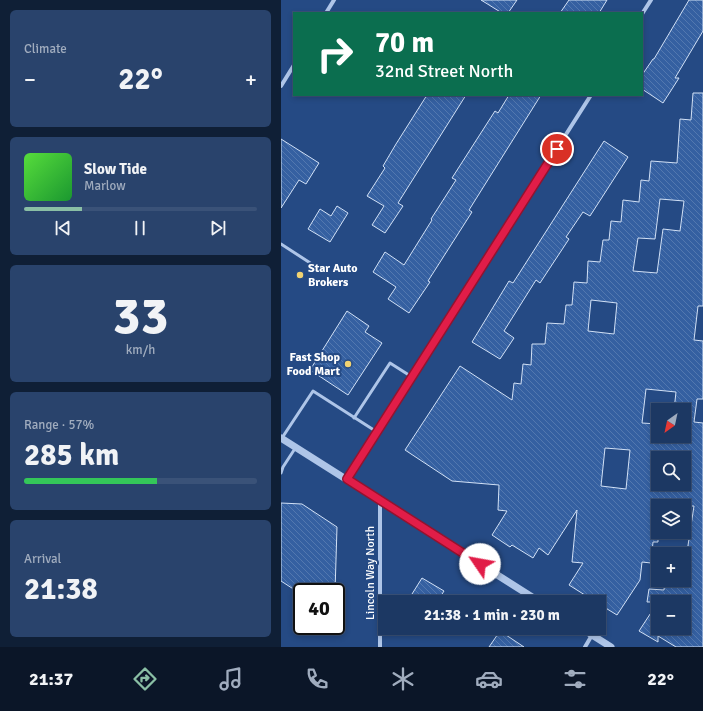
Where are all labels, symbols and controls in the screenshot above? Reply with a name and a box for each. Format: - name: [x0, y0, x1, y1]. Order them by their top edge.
- text: 70 m: [375, 26, 434, 60]
- icon: right: [309, 28, 361, 80]
- text: Climate: [24, 41, 67, 57]
- text: 32nd Street North: [375, 60, 513, 82]
- text: 22°: [118, 61, 163, 98]
- text: −: [24, 66, 36, 93]
- text: +: [245, 66, 257, 93]
- pin: [540, 132, 574, 166]
- icon: arrive: [546, 138, 568, 160]
- text: Slow Tide: [84, 160, 147, 178]
- text: Marlow: [84, 178, 126, 194]
- icon: previous: [52, 217, 74, 239]
- icon: pause: [129, 217, 151, 239]
- icon: next: [207, 217, 229, 239]
- place label: Star Auto Brokers: [308, 261, 357, 290]
- marker: Star Auto Brokers: [295, 270, 305, 280]
- text: 33: [112, 284, 169, 348]
- text: km/h: [126, 342, 155, 358]
- place label: Fast Shop Food Mart: [286, 350, 341, 379]
- marker: Fast Shop Food Mart: [343, 359, 353, 369]
- north arrow: [651, 403, 691, 443]
- map controls: [651, 403, 691, 635]
- text: Range · 57%: [24, 417, 94, 433]
- text: 285 km: [24, 437, 119, 474]
- button: search: [651, 451, 691, 491]
- button: layers: [651, 499, 691, 539]
- street label: Lincoln Way North: [363, 526, 378, 620]
- position arrow: [459, 543, 501, 585]
- button: +: [651, 547, 691, 587]
- text: Arrival: [24, 551, 61, 567]
- text: 21:38: [24, 571, 98, 608]
- speed limit sign: 40: [293, 583, 345, 635]
- button: −: [651, 595, 691, 635]
- text: 21:38 · 1 min · 230 m: [424, 606, 560, 624]
- icon: directions: [131, 665, 159, 693]
- icon: music: [217, 665, 245, 693]
- icon: phone: [303, 665, 331, 693]
- icon: climate: [389, 665, 417, 693]
- icon: car: [475, 665, 503, 693]
- icon: filters: [561, 665, 589, 693]
- text: 21:37: [29, 668, 73, 690]
- text: 22°: [647, 668, 674, 690]

